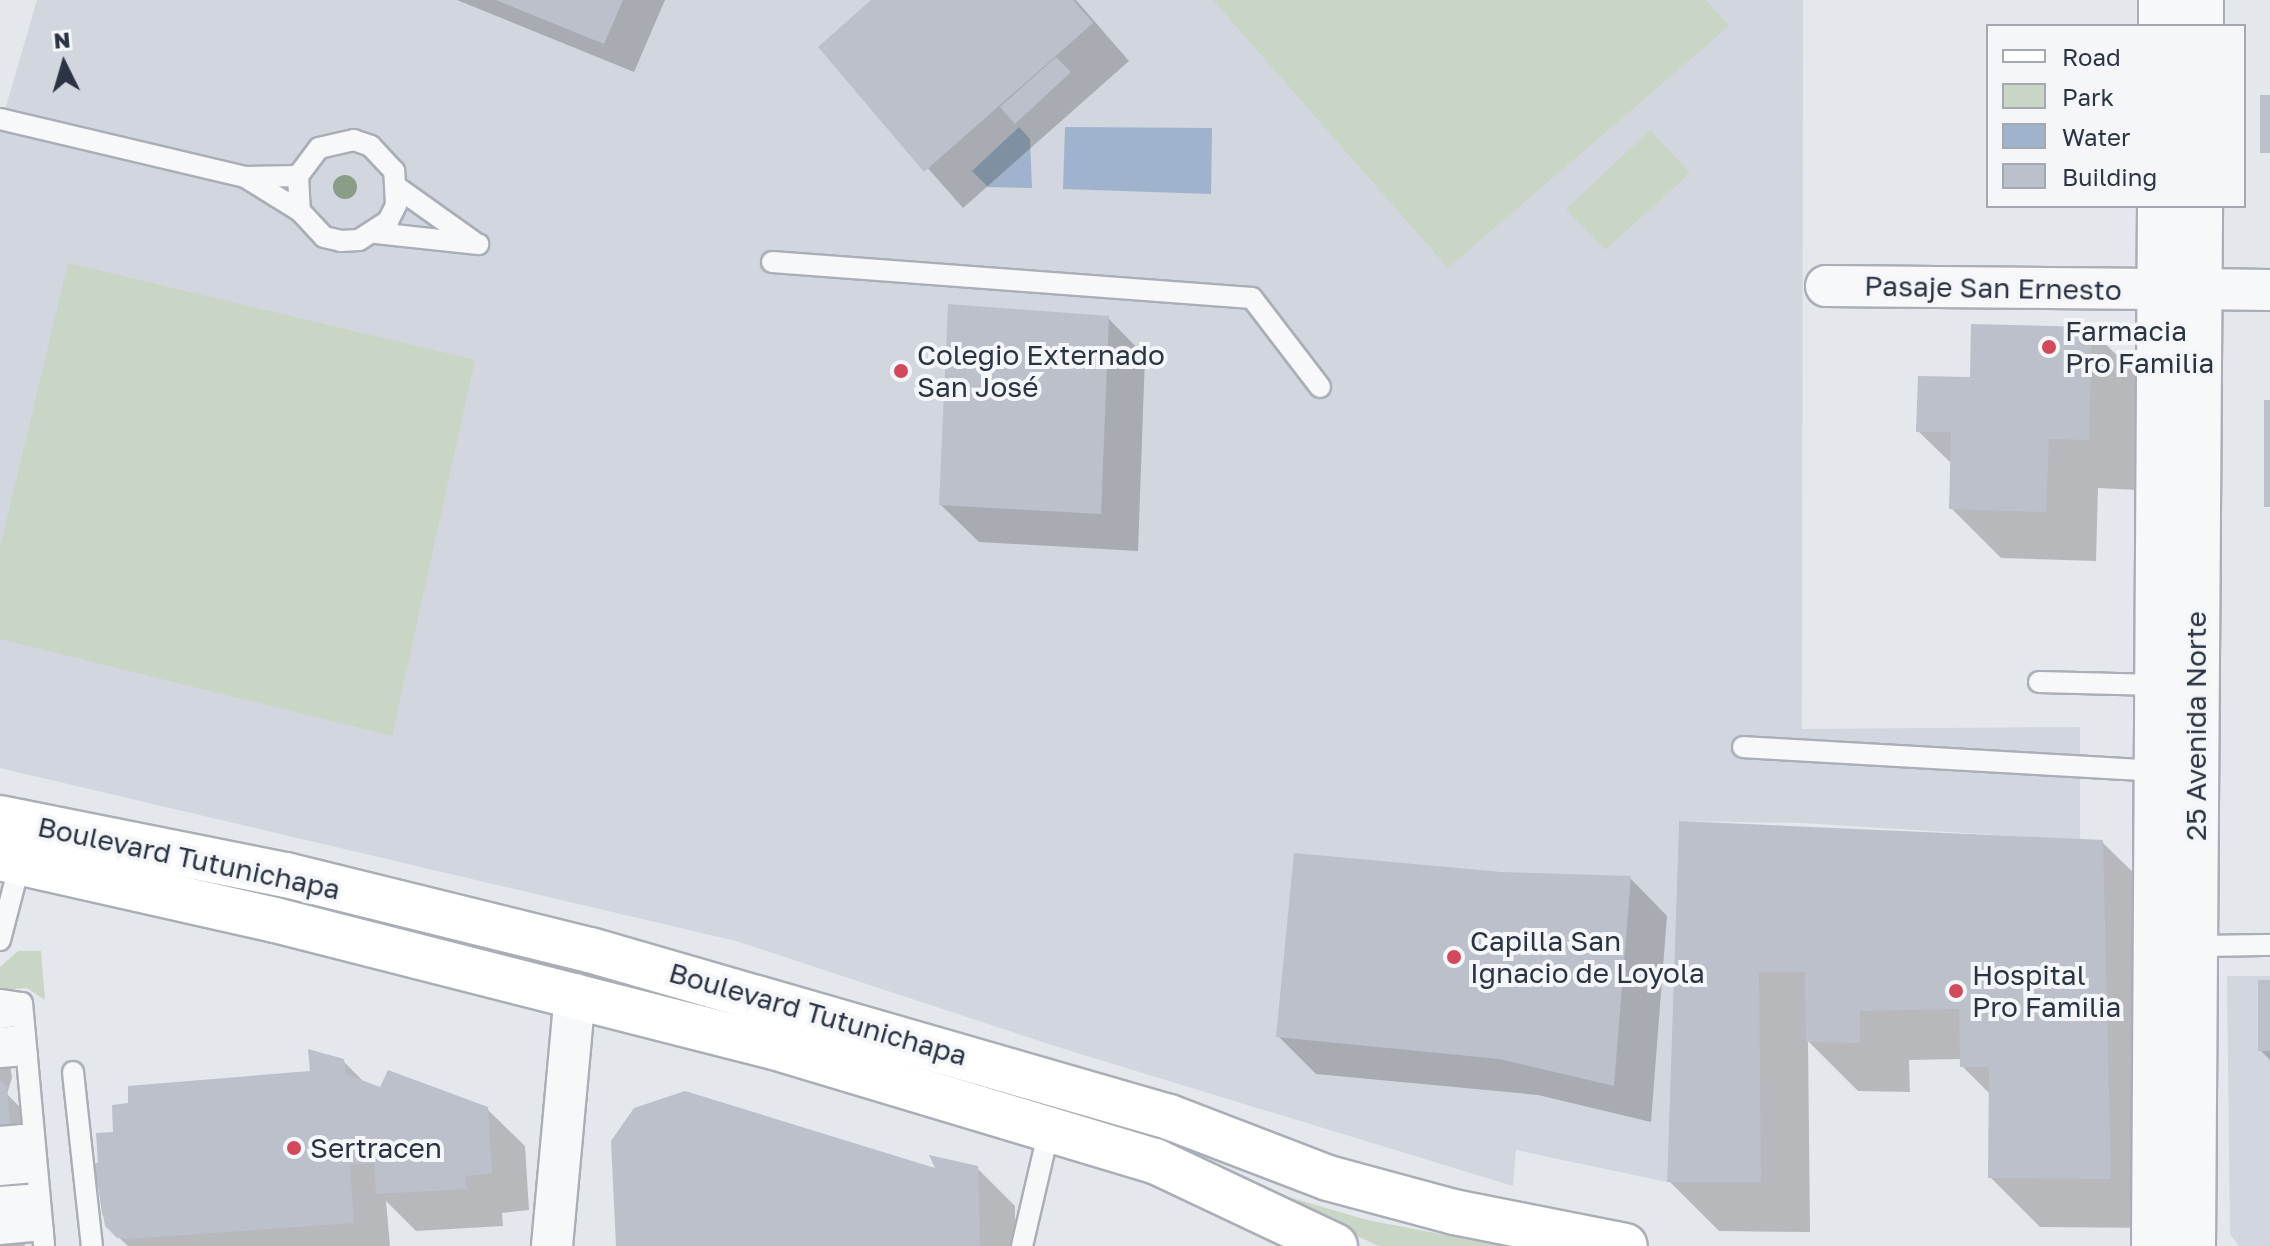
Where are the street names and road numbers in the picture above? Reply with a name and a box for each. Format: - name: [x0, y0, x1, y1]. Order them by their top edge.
- street label: Pasaje San Ernesto: [1864, 269, 2122, 307]
- street label: 25 Avenida Norte: [2179, 611, 2213, 841]
- street label: Boulevard Tutunichapa: [35, 810, 343, 906]
- street label: Boulevard Tutunichapa: [665, 955, 971, 1073]

